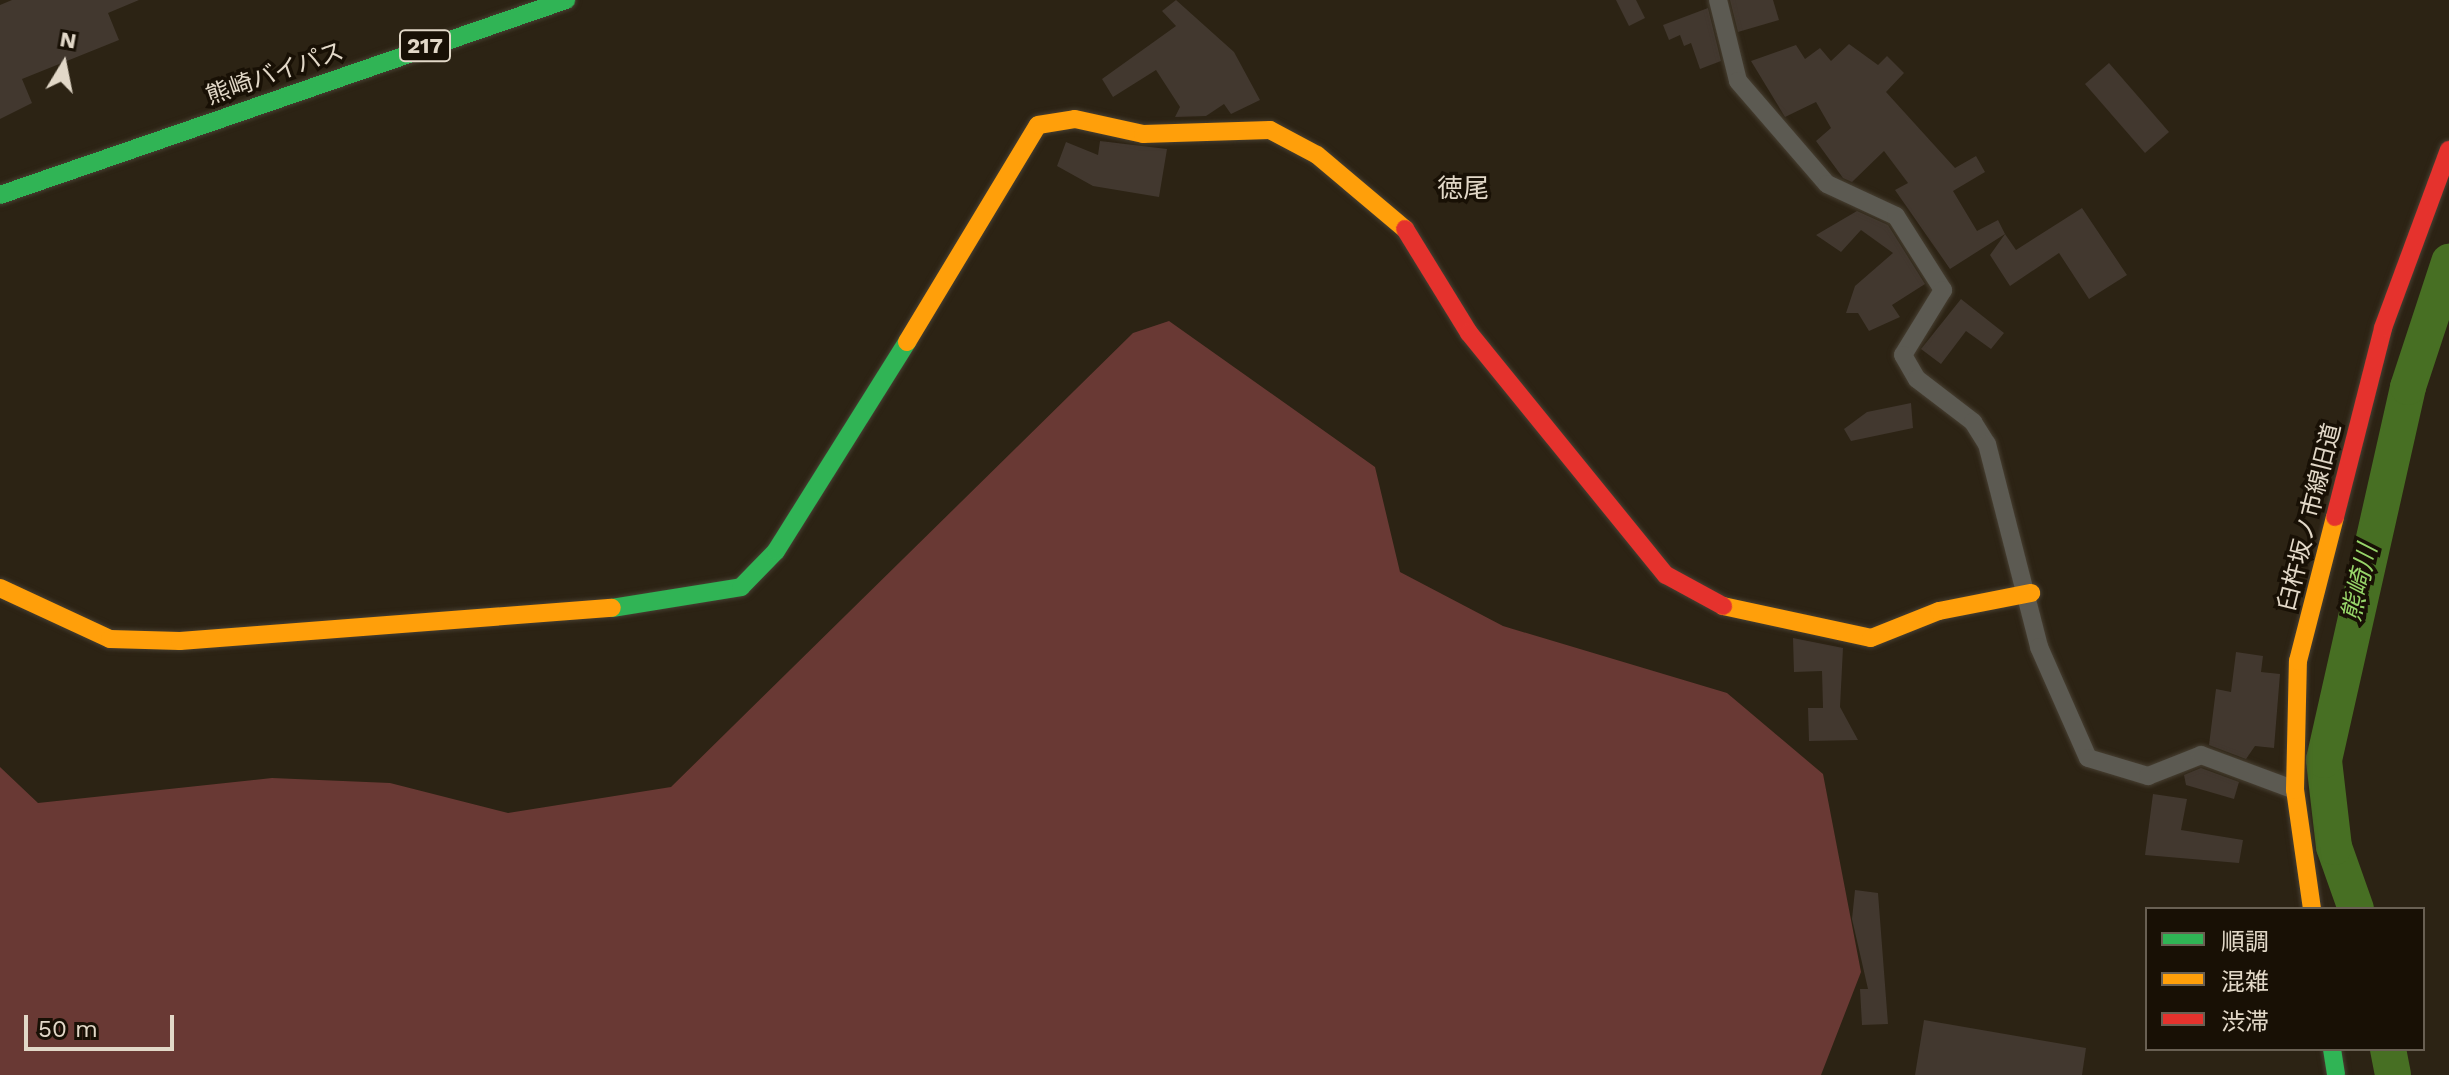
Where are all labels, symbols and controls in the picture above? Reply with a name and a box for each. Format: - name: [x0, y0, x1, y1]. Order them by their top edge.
- north arrow: [24, 24, 104, 104]
- text: N: [58, 26, 78, 54]
- road number: 217: [399, 28, 451, 64]
- street label: 熊崎バイパス: [202, 37, 348, 111]
- district label: 徳尾: [1437, 173, 1489, 205]
- street label: 臼杵坂ノ市線旧道: [2273, 420, 2347, 614]
- water label: 熊崎川: [2336, 541, 2384, 625]
- legend: [2145, 907, 2425, 1051]
- text: 順調: [2221, 928, 2269, 956]
- text: 混雑: [2221, 968, 2269, 996]
- scale bar: [28, 999, 178, 1049]
- text: 渋滞: [2221, 1008, 2269, 1036]
- text: 50 m: [38, 1015, 98, 1043]

